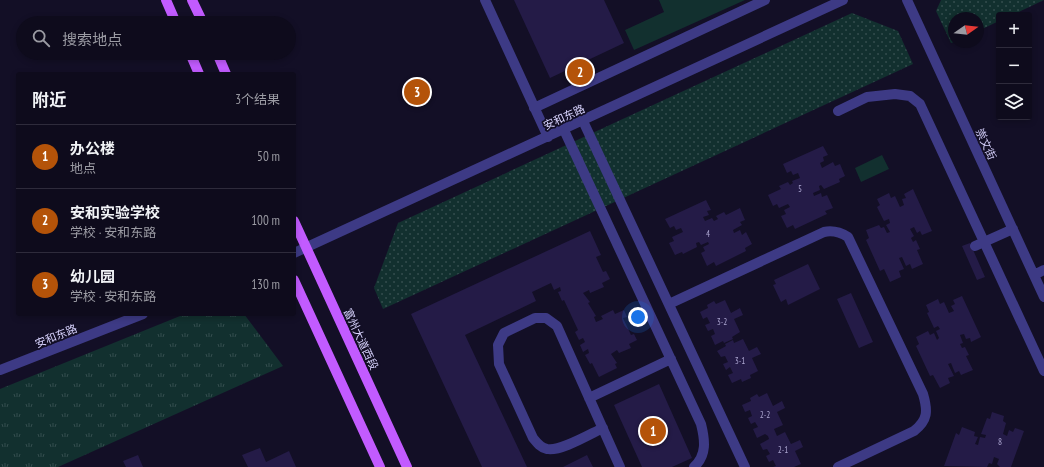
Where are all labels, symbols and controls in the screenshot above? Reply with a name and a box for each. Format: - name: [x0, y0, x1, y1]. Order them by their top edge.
- north arrow: [948, 12, 984, 48]
- map controls: [996, 12, 1032, 120]
- button: +: [996, 12, 1032, 48]
- search box: [16, 16, 296, 60]
- icon: search: [30, 27, 52, 49]
- text: 搜索地点: [62, 30, 122, 49]
- button: −: [996, 48, 1032, 84]
- pin: 2: [567, 57, 593, 87]
- pin: 3: [404, 77, 430, 107]
- button: layers: [996, 84, 1032, 120]
- text: 附近: [32, 89, 66, 111]
- text: 3个结果: [235, 91, 280, 108]
- street label: 安和东路: [541, 101, 587, 133]
- street label: 崇文街: [973, 126, 999, 162]
- text: 办公楼: [70, 139, 115, 158]
- text: 1: [42, 148, 48, 165]
- text: 50 m: [257, 148, 280, 165]
- text: 地点: [70, 160, 96, 177]
- house number: 5: [798, 183, 802, 194]
- text: 安和实验学校: [70, 203, 160, 222]
- text: 2: [42, 212, 48, 229]
- text: 100 m: [251, 212, 280, 229]
- text: 学校 · 安和东路: [70, 224, 156, 241]
- house number: 4: [706, 228, 710, 239]
- text: 幼儿园: [70, 267, 115, 286]
- text: 3: [42, 276, 48, 293]
- text: 130 m: [251, 276, 280, 293]
- text: 学校 · 安和东路: [70, 288, 156, 305]
- street label: 富州大道西段: [341, 306, 381, 372]
- your location: [628, 307, 648, 327]
- house number: 3-2: [717, 316, 727, 327]
- street label: 安和东路: [33, 321, 79, 351]
- house number: 3-1: [735, 355, 745, 366]
- house number: 2-2: [760, 409, 770, 420]
- pin: 1: [640, 416, 666, 446]
- house number: 8: [998, 436, 1002, 447]
- house number: 2-1: [778, 444, 788, 455]

